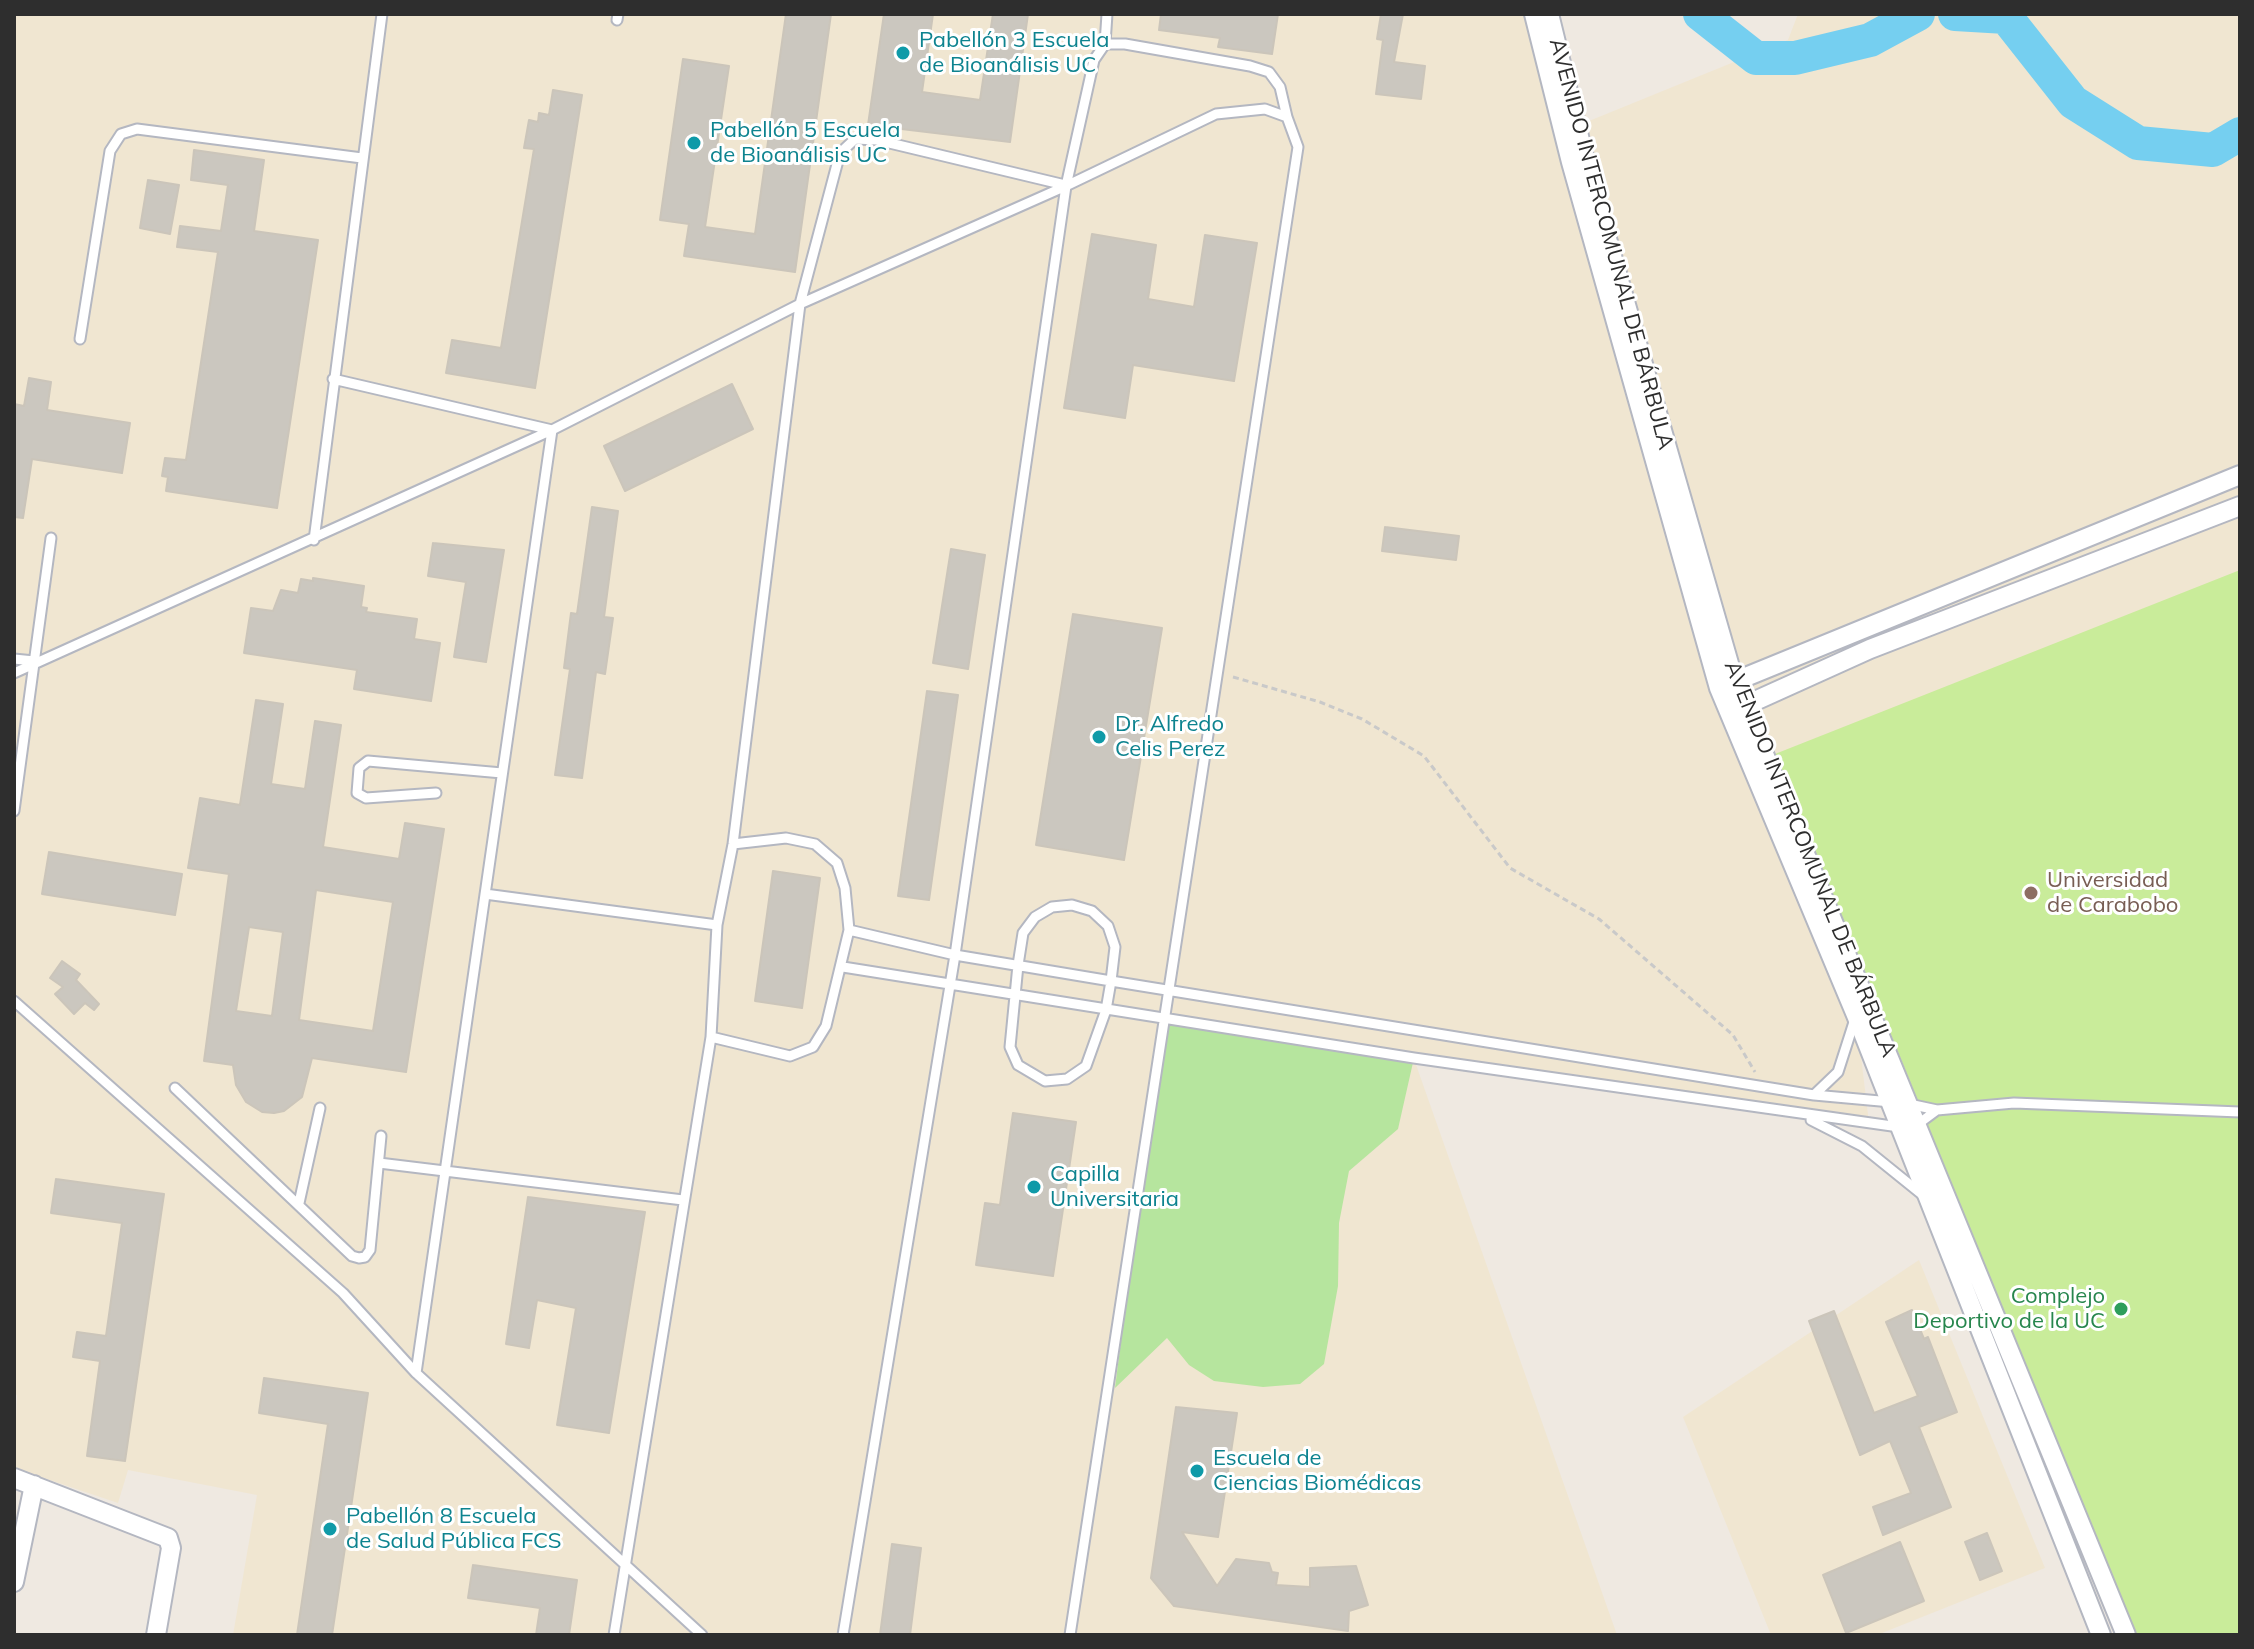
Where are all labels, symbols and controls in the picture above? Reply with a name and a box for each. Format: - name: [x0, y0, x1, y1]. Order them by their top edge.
- place label: Pabellón 3 Escuela de Bioanálisis UC: [919, 27, 1109, 78]
- street label: AVENIDO INTERCOMUNAL DE BÁRBULA: [1543, 35, 1679, 453]
- marker: Pabellón 3 Escuela de Bioanálisis UC: [894, 44, 912, 62]
- place label: Pabellón 5 Escuela de Bioanálisis UC: [710, 117, 900, 168]
- marker: Pabellón 5 Escuela de Bioanálisis UC: [685, 134, 703, 152]
- street label: AVENIDO INTERCOMUNAL DE BÁRBULA: [1718, 657, 1902, 1061]
- place label: Dr. Alfredo Celis Perez: [1115, 711, 1225, 762]
- marker: Dr. Alfredo Celis Perez: [1090, 728, 1108, 746]
- place label: Universidad de Carabobo: [2047, 867, 2178, 918]
- marker: Universidad de Carabobo: [2022, 884, 2040, 902]
- place label: Capilla Universitaria: [1050, 1161, 1179, 1212]
- marker: Capilla Universitaria: [1025, 1178, 1043, 1196]
- place label: Complejo Deportivo de la UC: [1913, 1283, 2105, 1334]
- marker: Complejo Deportivo de la UC: [2112, 1300, 2130, 1318]
- place label: Escuela de Ciencias Biomédicas: [1213, 1445, 1422, 1496]
- marker: Escuela de Ciencias Biomédicas: [1188, 1462, 1206, 1480]
- place label: Pabellón 8 Escuela de Salud Pública FCS: [346, 1503, 561, 1554]
- marker: Pabellón 8 Escuela de Salud Pública FCS: [321, 1520, 339, 1538]

